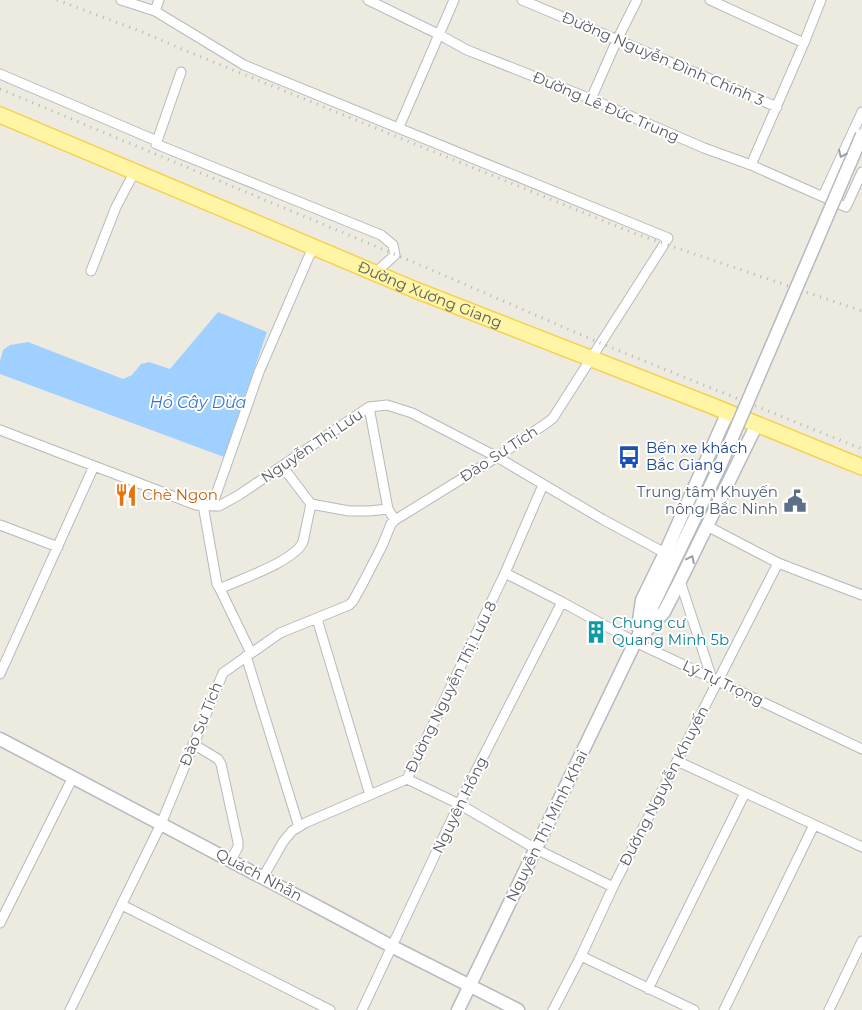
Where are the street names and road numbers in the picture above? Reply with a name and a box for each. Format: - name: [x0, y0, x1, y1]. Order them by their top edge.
- street label: Đường Nguyễn Đình Chính 3: [559, 7, 767, 110]
- street label: Đường Lê Đức Trung: [530, 67, 682, 146]
- street label: Đường Xương Giang: [355, 257, 505, 332]
- street label: Nguyễn Thị Lưu: [257, 404, 366, 487]
- street label: Đào Sư Tích: [456, 421, 541, 486]
- street label: Đường Nguyễn Thị Lưu 8: [401, 598, 500, 776]
- street label: Lý Tự Trọng: [680, 655, 767, 710]
- street label: Đào Sư Tích: [175, 679, 226, 769]
- street label: Đường Nguyễn Khuyến: [615, 702, 712, 869]
- street label: Nguyễn Thị Minh Khai: [502, 747, 592, 905]
- street label: Nguyên Hồng: [428, 753, 491, 856]
- street label: Quách Nhẫn: [213, 844, 306, 905]

